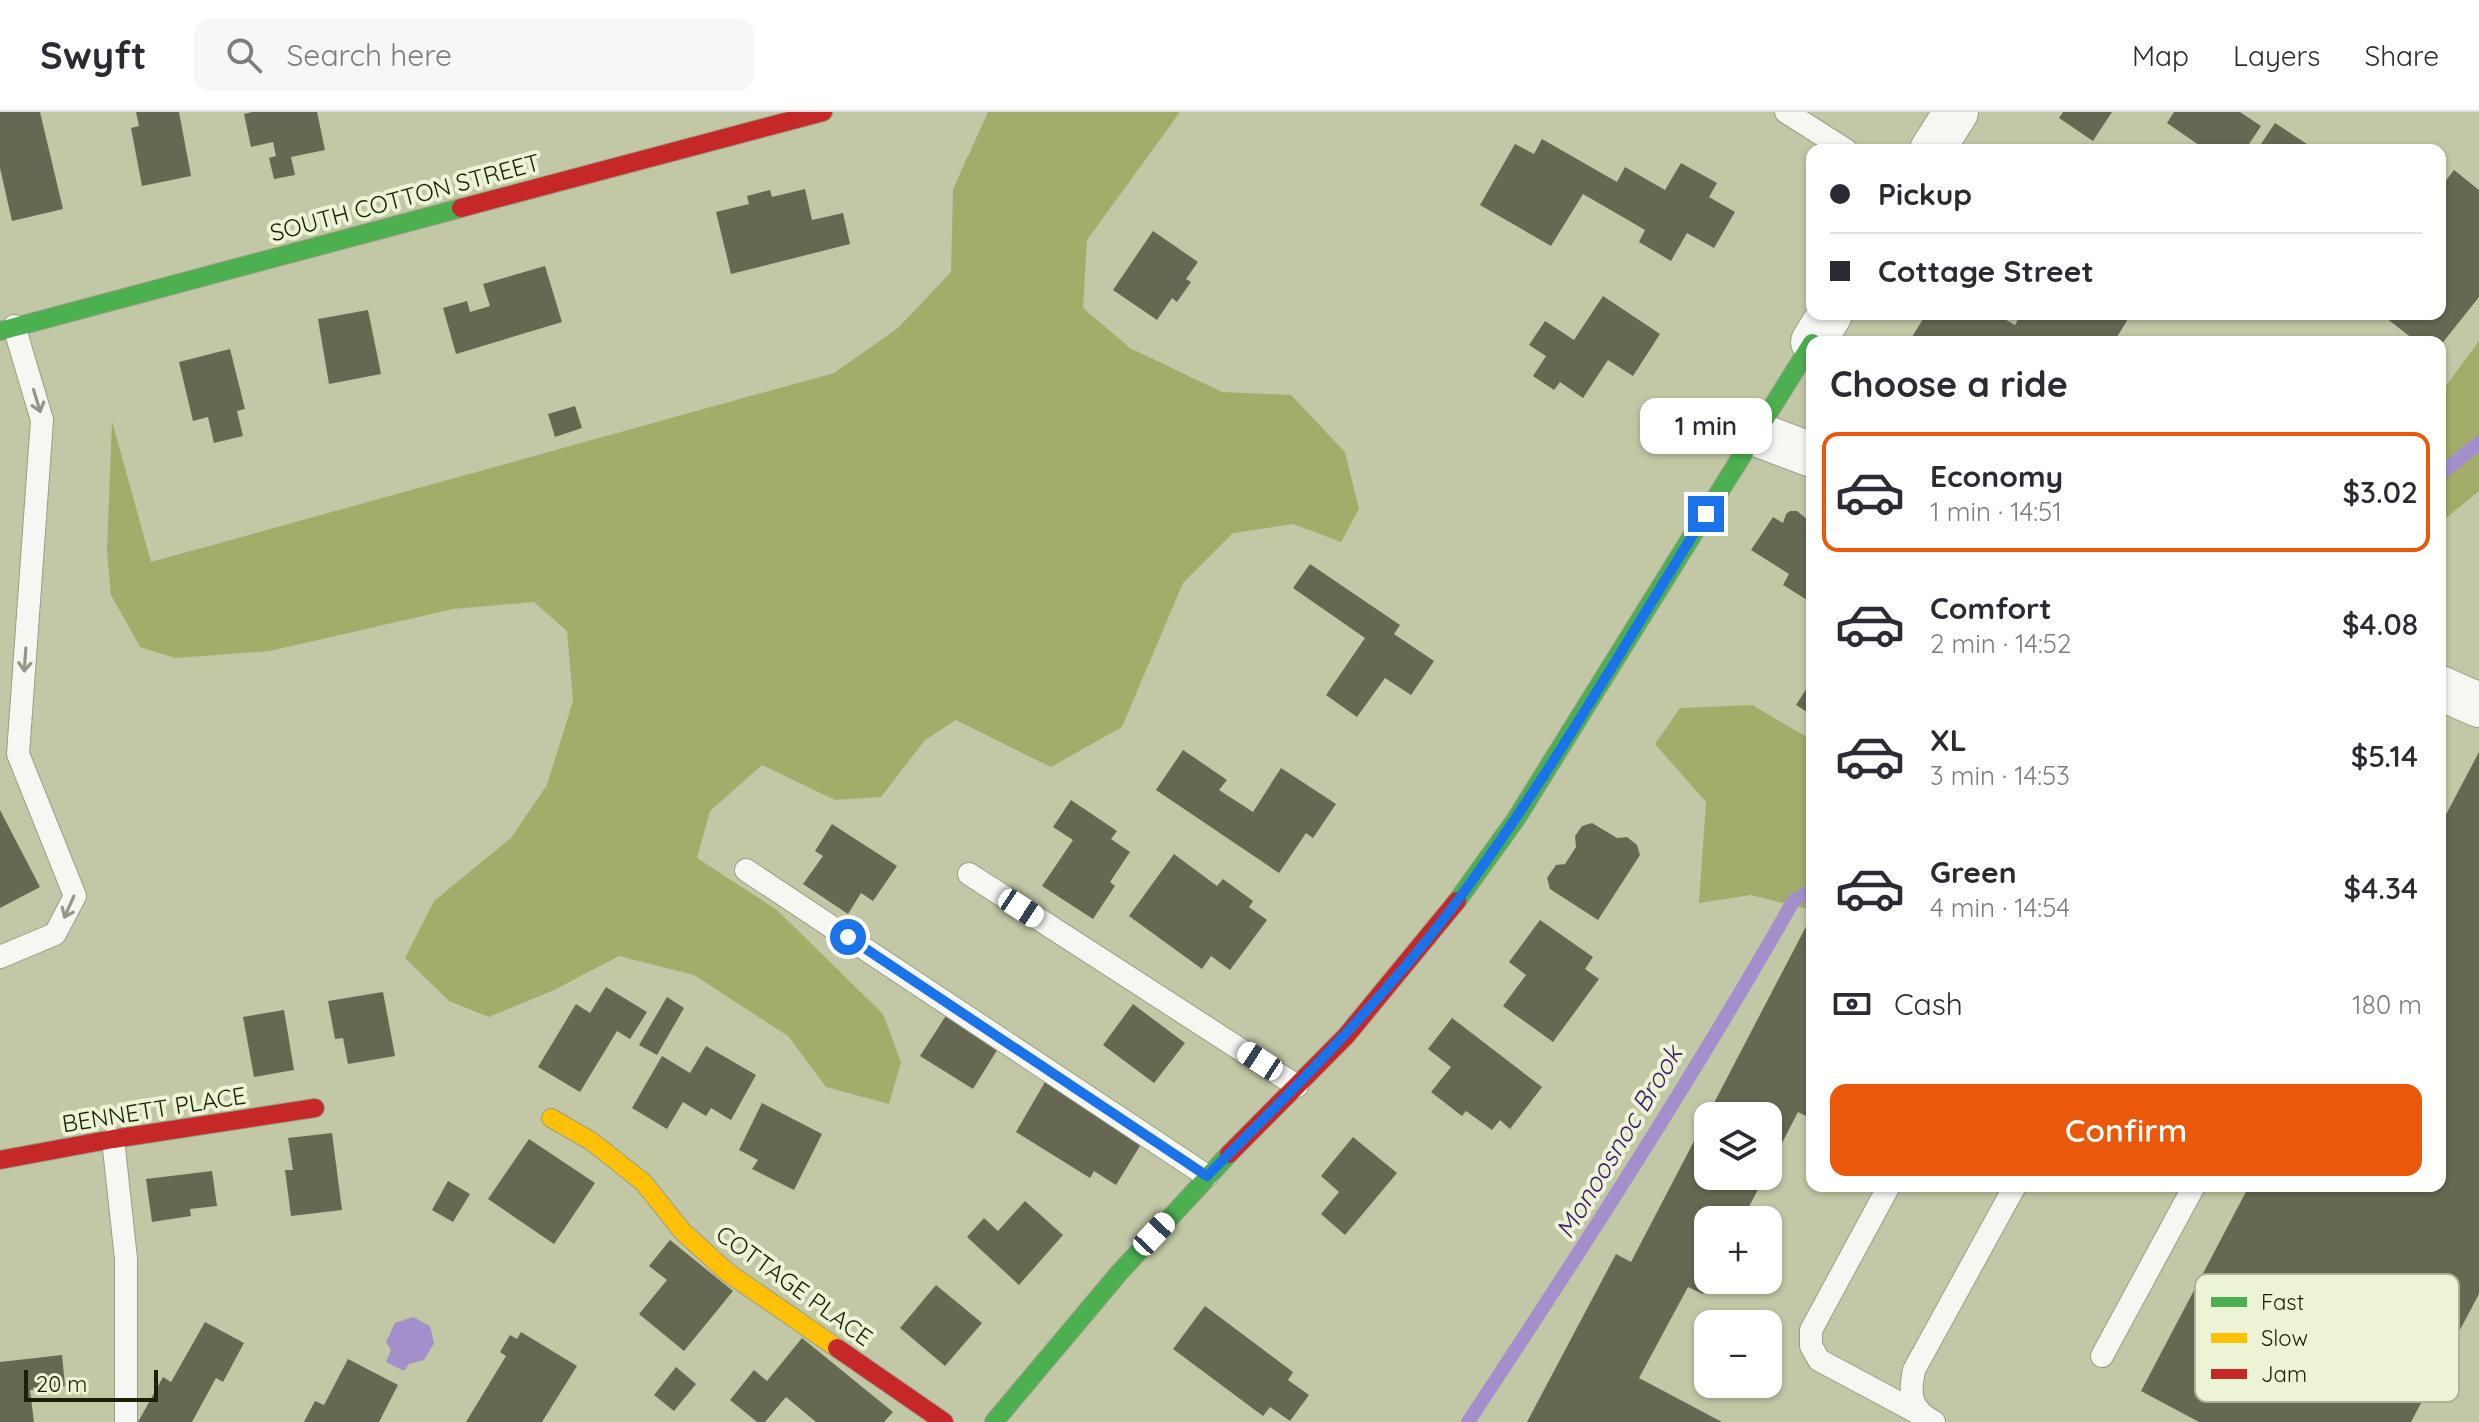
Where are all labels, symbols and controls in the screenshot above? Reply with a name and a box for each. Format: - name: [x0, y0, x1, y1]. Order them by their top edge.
- search box: [194, 19, 754, 91]
- text: Swyft: [40, 31, 146, 79]
- icon: search: [222, 33, 266, 77]
- text: Search here: [286, 36, 452, 74]
- text: Map: [2132, 38, 2189, 73]
- text: Layers: [2233, 38, 2320, 73]
- text: Share: [2364, 38, 2439, 73]
- street label: SOUTH COTTON STREET: [266, 147, 543, 248]
- text: Pickup: [1878, 175, 1972, 213]
- text: Cottage Street: [1878, 252, 2094, 290]
- text: Choose a ride: [1830, 361, 2068, 406]
- one-way arrow: [31, 388, 45, 413]
- callout: 1 min: [1640, 398, 1772, 454]
- text: 1 min: [1675, 409, 1737, 442]
- icon: car: [1834, 456, 1906, 528]
- text: Economy: [1930, 457, 2063, 495]
- text: $3.02: [2343, 473, 2418, 511]
- text: 1 min · 14:51: [1930, 495, 2062, 528]
- route end: [1688, 496, 1724, 532]
- icon: car: [1834, 588, 1906, 660]
- text: Comfort: [1930, 589, 2051, 627]
- text: $4.08: [2342, 605, 2418, 643]
- text: 2 min · 14:52: [1930, 627, 2071, 660]
- one-way arrow: [17, 646, 32, 673]
- icon: car: [1834, 720, 1906, 792]
- text: XL: [1930, 721, 1967, 759]
- text: $5.14: [2351, 737, 2418, 775]
- text: 3 min · 14:53: [1930, 759, 2070, 792]
- icon: car: [1834, 852, 1906, 924]
- text: Green: [1930, 853, 2017, 891]
- text: $4.34: [2344, 869, 2418, 907]
- car: [994, 885, 1048, 931]
- text: 4 min · 14:54: [1930, 891, 2070, 924]
- one-way arrow: [60, 894, 75, 918]
- route start: [830, 919, 866, 955]
- icon: cash: [1830, 982, 1874, 1026]
- text: Cash: [1894, 985, 1963, 1023]
- text: 180 m: [2352, 988, 2422, 1021]
- car: [1233, 1038, 1287, 1084]
- water label: Monoosnoc Brook: [1548, 1038, 1690, 1244]
- street label: BENNETT PLACE: [60, 1080, 248, 1138]
- button: Confirm: [1830, 1084, 2422, 1176]
- map controls: [1694, 1102, 1782, 1398]
- button: layers: [1694, 1102, 1782, 1190]
- button: +: [1694, 1206, 1782, 1294]
- car: [1129, 1208, 1179, 1260]
- street label: COTTAGE PLACE: [710, 1218, 879, 1352]
- legend: [2195, 1274, 2459, 1402]
- text: Fast: [2261, 1288, 2304, 1316]
- button: −: [1694, 1310, 1782, 1398]
- text: Slow: [2261, 1324, 2308, 1352]
- text: Jam: [2261, 1360, 2307, 1388]
- scale bar: [24, 1366, 158, 1402]
- text: 20 m: [36, 1370, 87, 1398]

